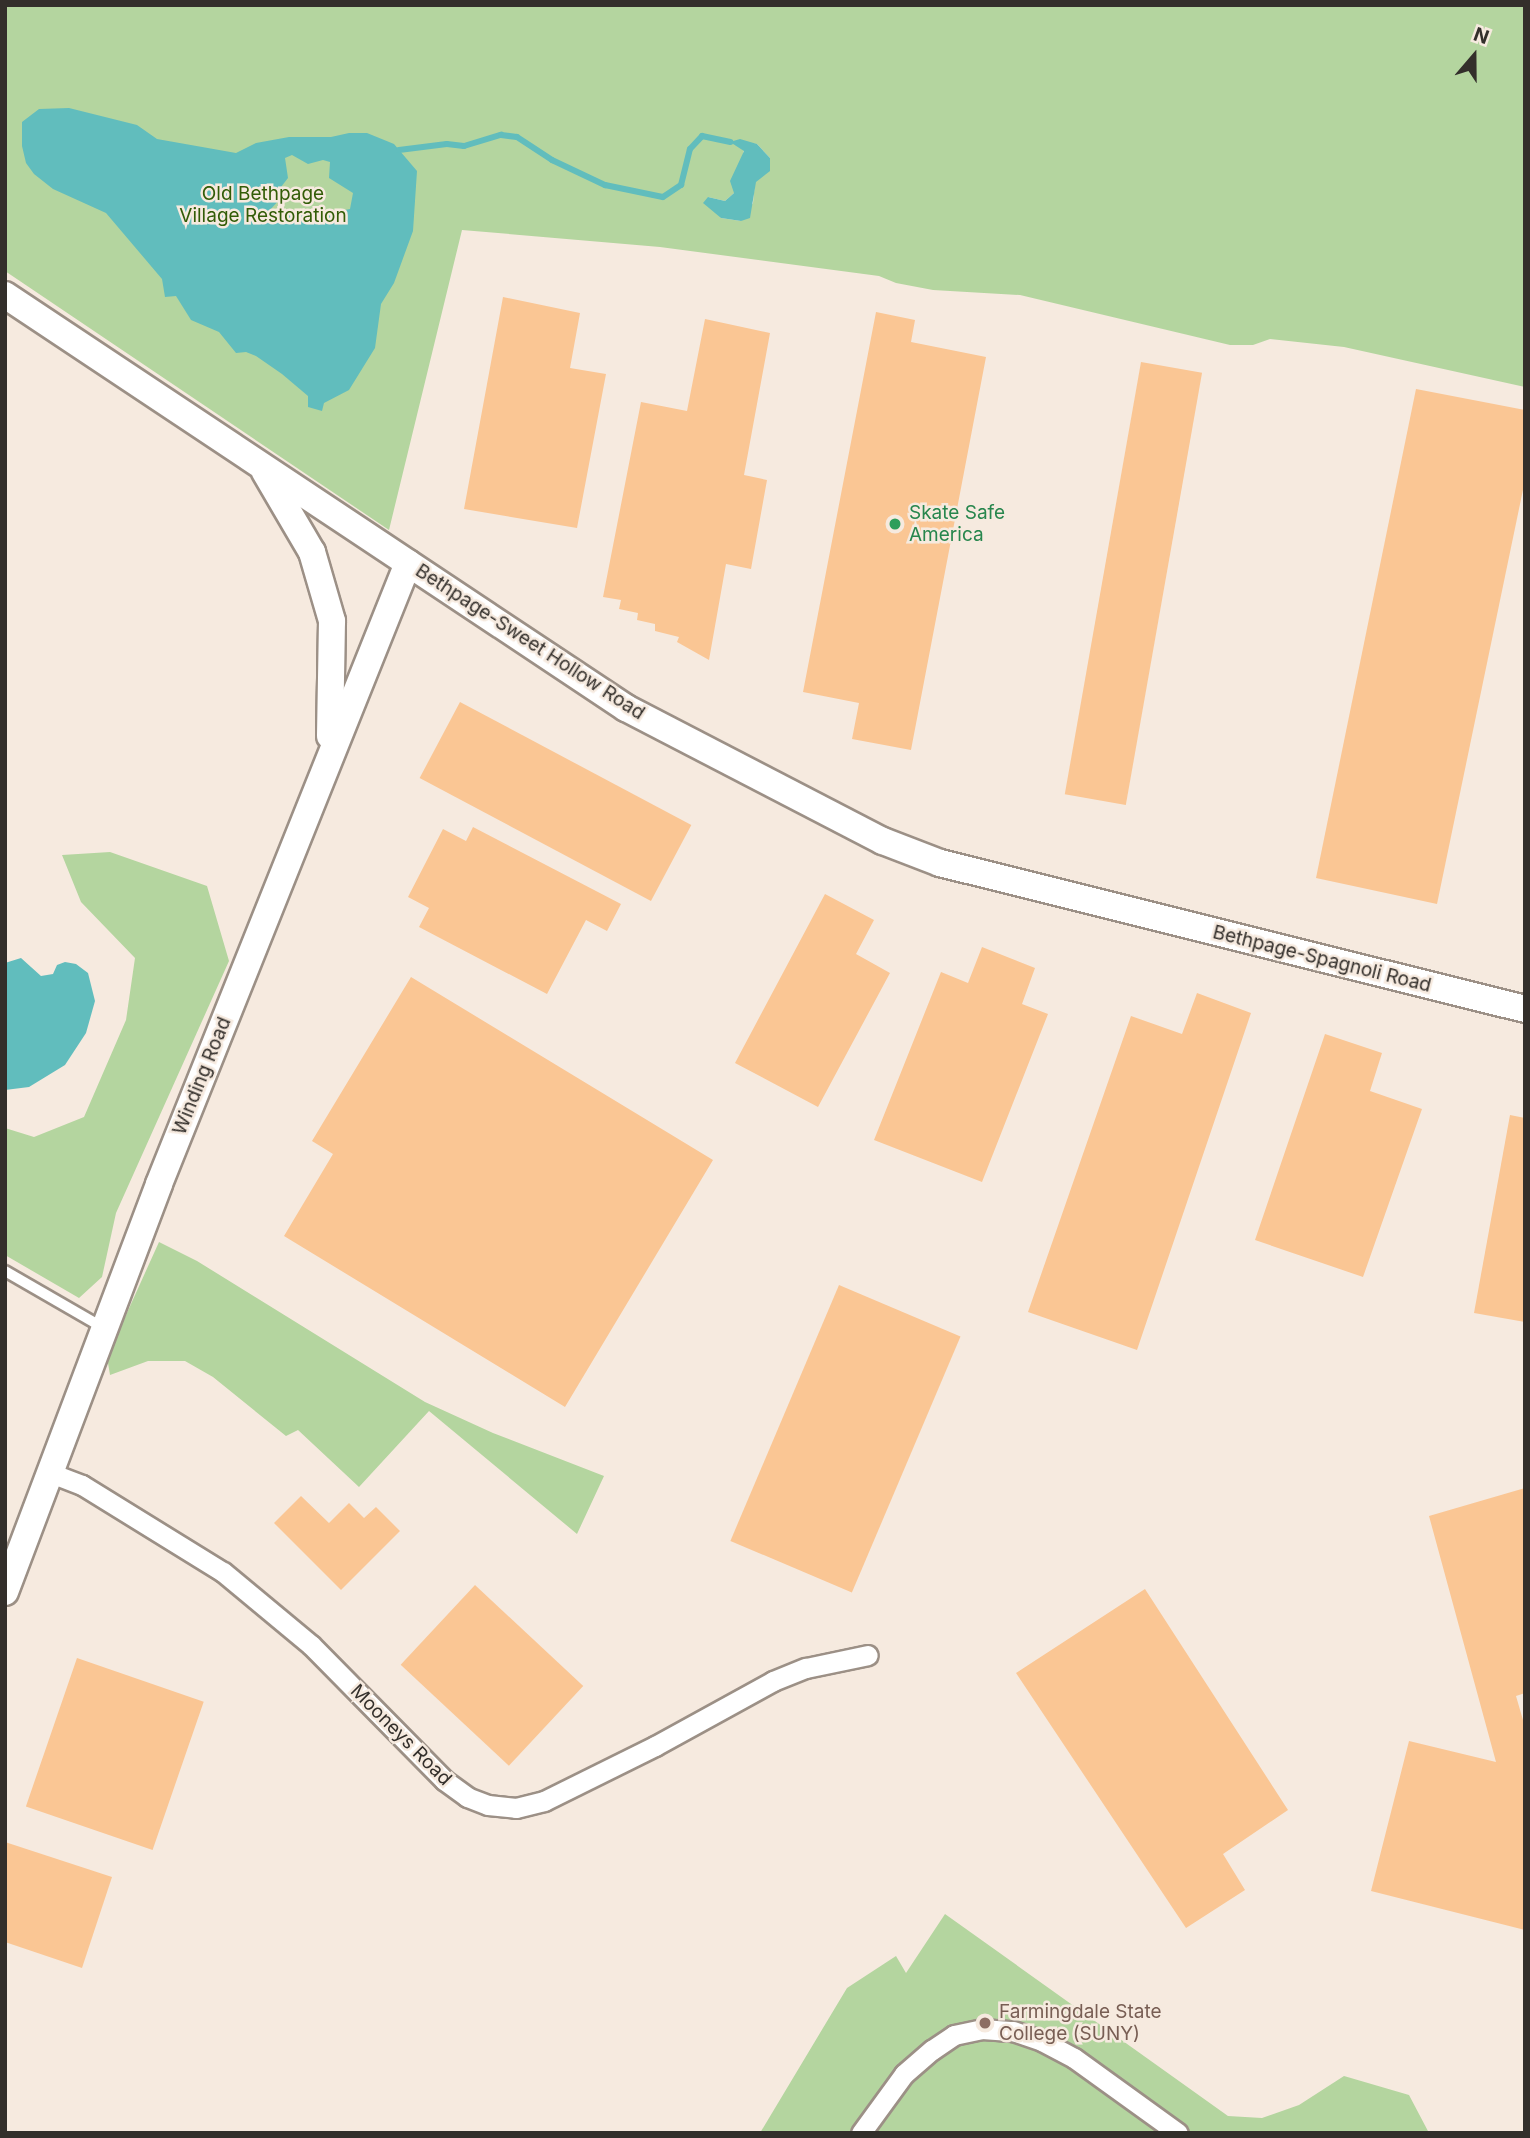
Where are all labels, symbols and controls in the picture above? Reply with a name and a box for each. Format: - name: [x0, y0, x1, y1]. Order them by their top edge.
- north arrow: [1439, 21, 1509, 91]
- text: N: [1471, 23, 1492, 49]
- park label: Old Bethpage Village Restoration: [179, 183, 347, 227]
- place label: Skate Safe America: [909, 502, 1005, 546]
- marker: Skate Safe America: [887, 516, 903, 532]
- street label: Bethpage-Sweet Hollow Road: [411, 559, 649, 725]
- street label: Bethpage-Spagnoli Road: [1210, 921, 1434, 997]
- street label: Winding Road: [168, 1014, 236, 1138]
- street label: Mooneys Road: [346, 1680, 456, 1790]
- place label: Farmingdale State College (SUNY): [999, 2001, 1162, 2045]
- marker: Farmingdale State College (SUNY): [977, 2015, 993, 2031]

